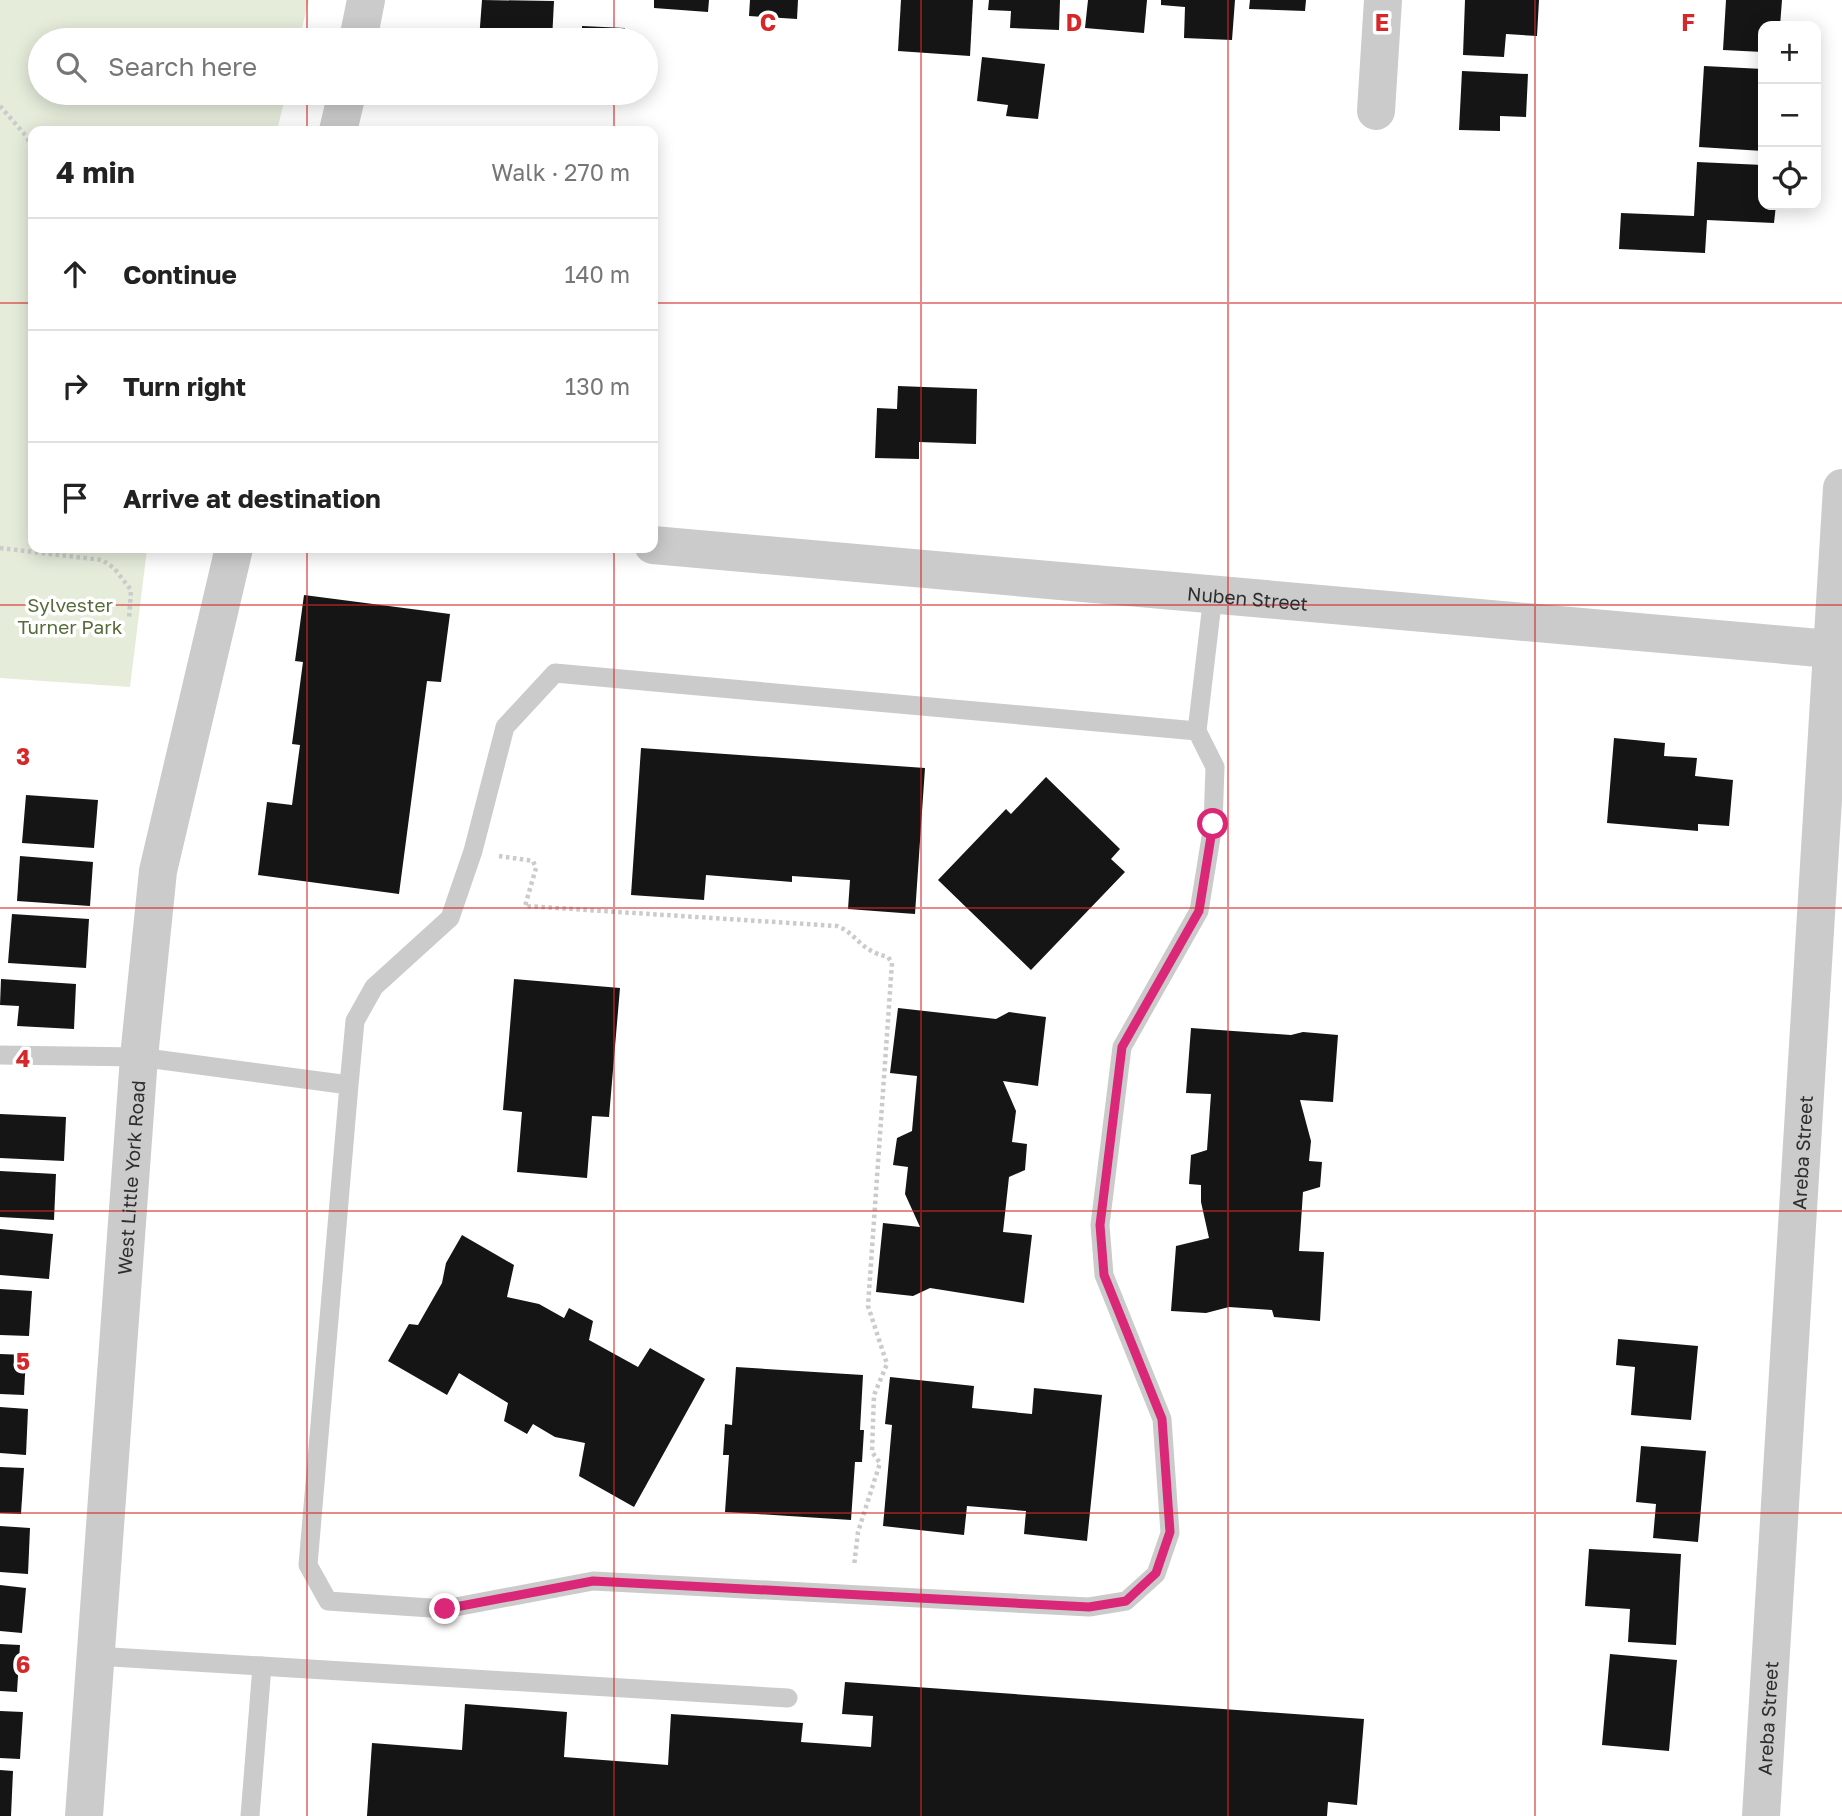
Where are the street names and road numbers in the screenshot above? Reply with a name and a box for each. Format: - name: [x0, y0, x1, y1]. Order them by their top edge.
- street label: Nuben Street: [1186, 581, 1309, 614]
- street label: West Little York Road: [112, 1080, 149, 1276]
- street label: Areba Street: [1787, 1094, 1816, 1210]
- street label: Areba Street: [1752, 1660, 1782, 1776]

